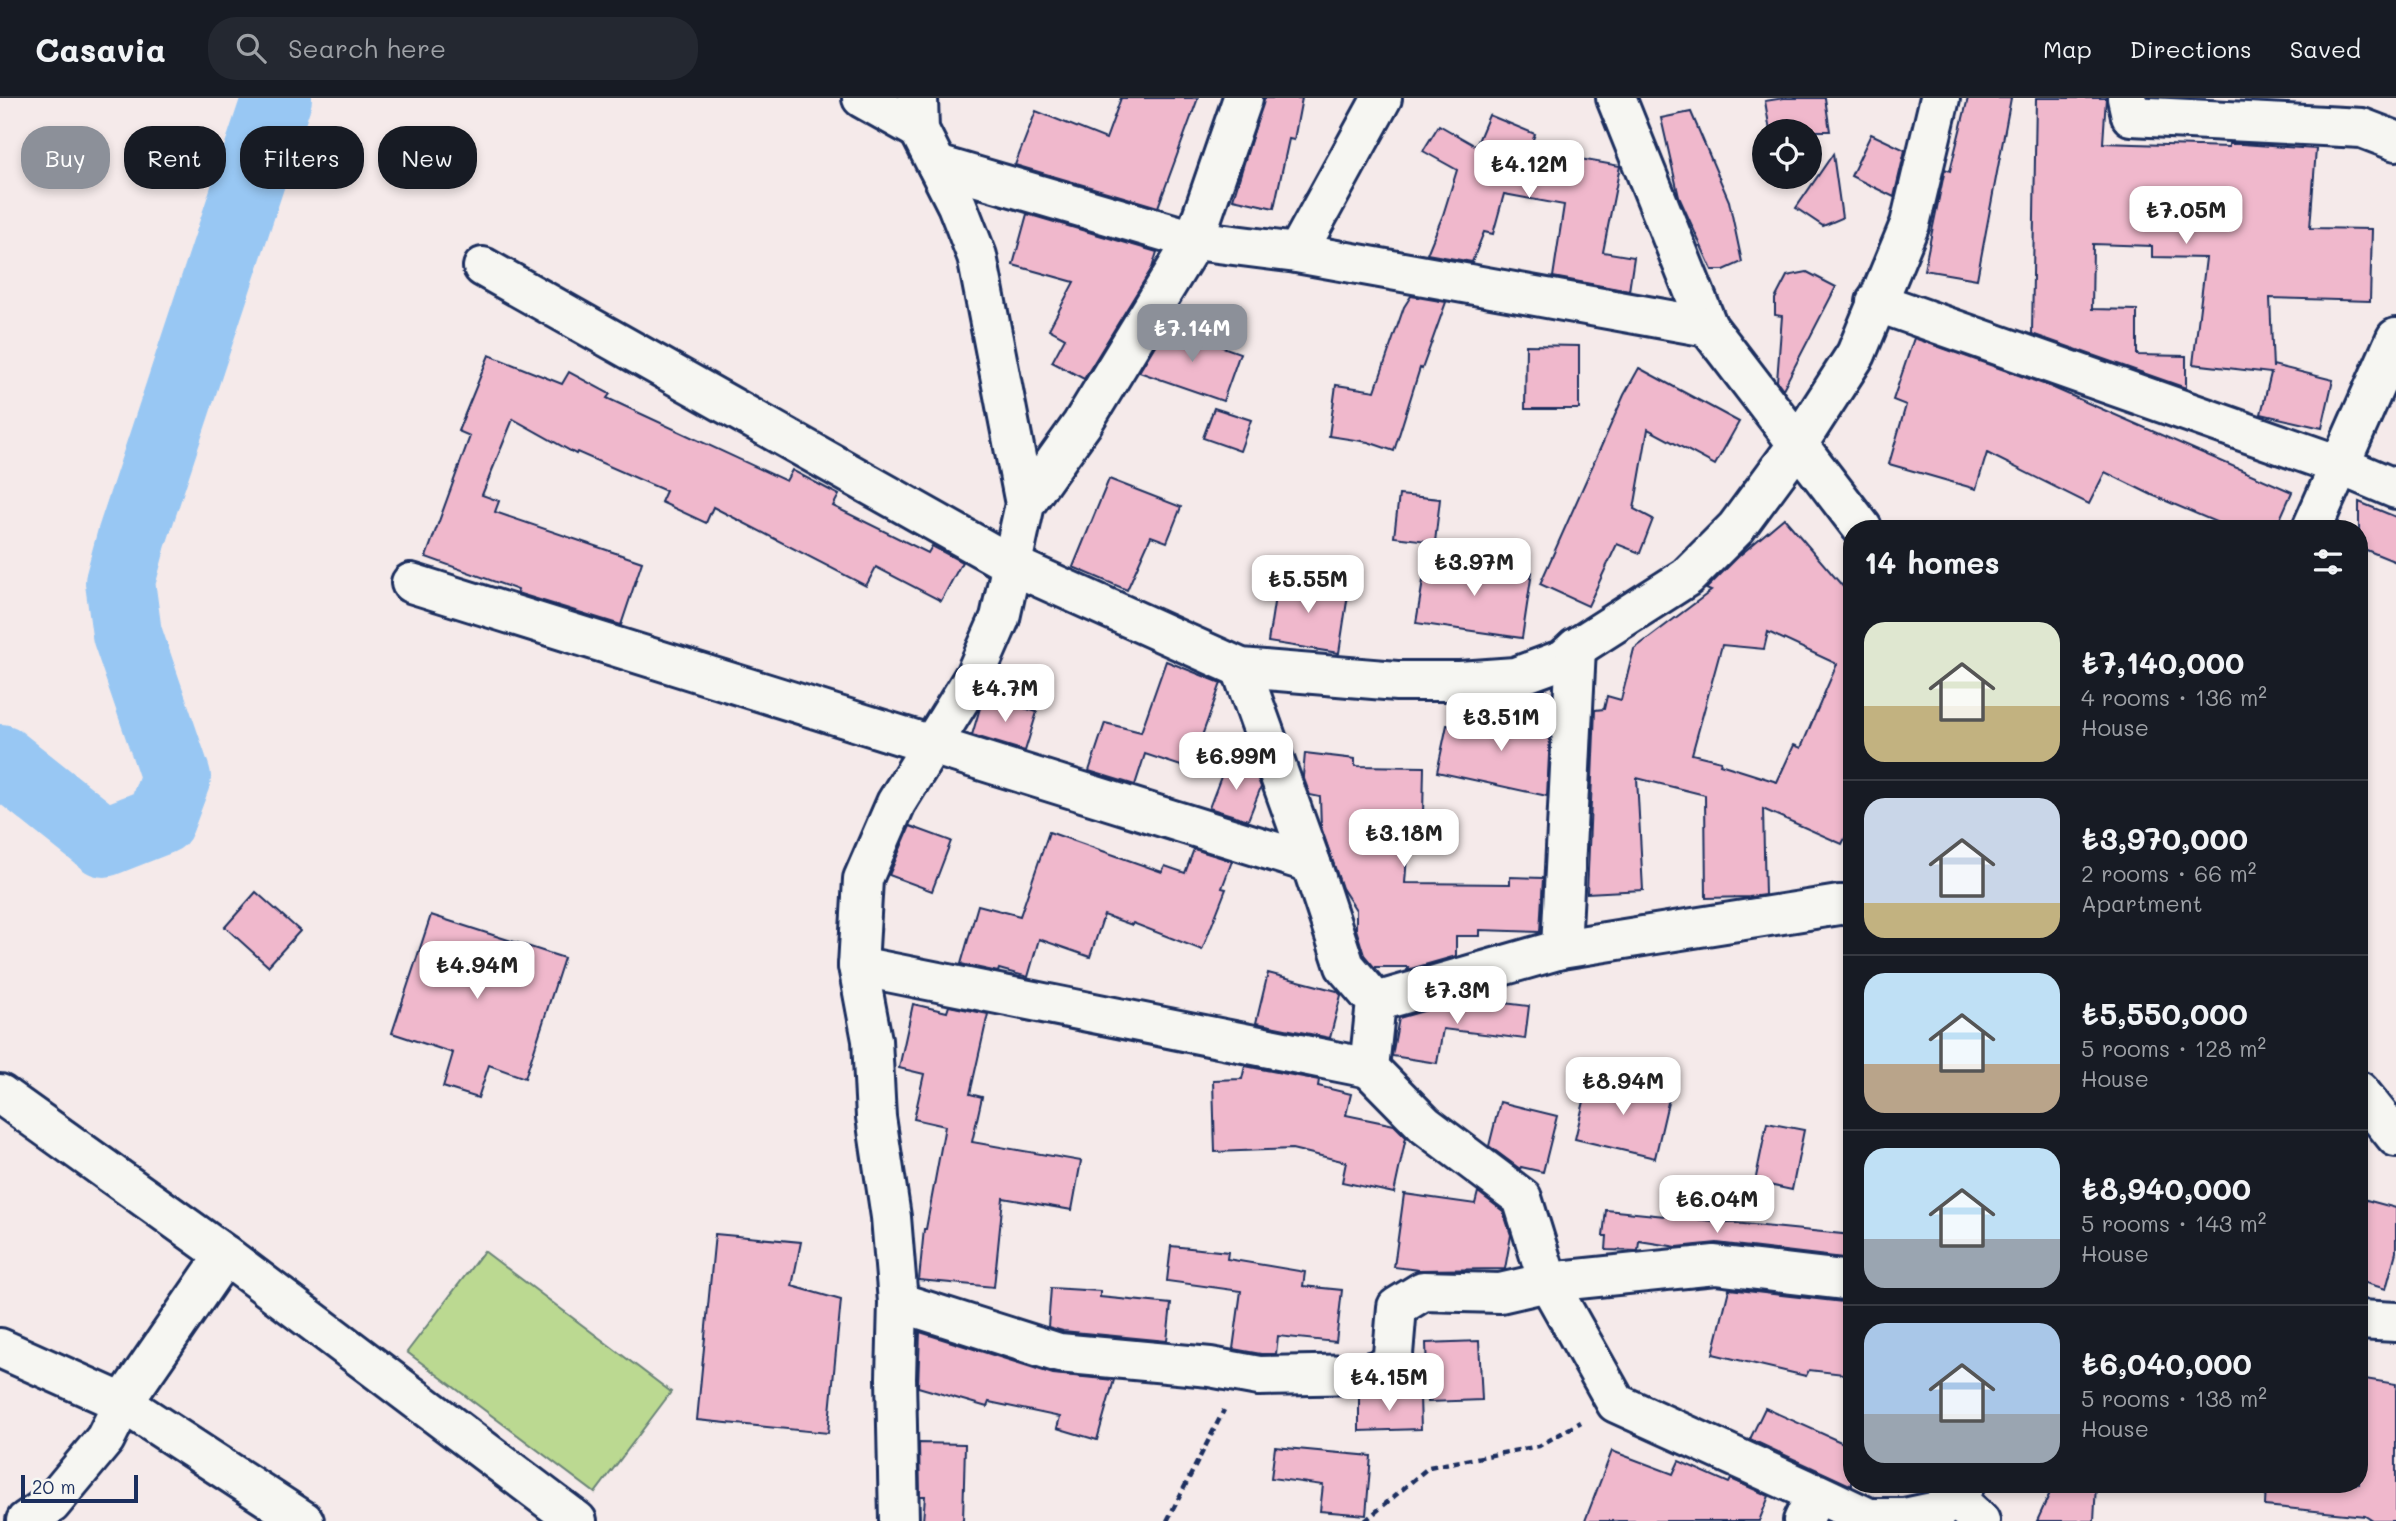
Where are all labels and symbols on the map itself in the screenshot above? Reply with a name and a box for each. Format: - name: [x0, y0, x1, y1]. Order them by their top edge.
- pin: ₺4.12M: [1472, 140, 1586, 200]
- pin: ₺7.05M: [2129, 186, 2243, 246]
- pin: ₺7.14M: [1135, 304, 1249, 364]
- pin: ₺3.97M: [1417, 538, 1531, 598]
- pin: ₺5.55M: [1251, 556, 1365, 615]
- pin: ₺4.7M: [956, 664, 1054, 724]
- pin: ₺3.51M: [1444, 694, 1558, 753]
- pin: ₺6.99M: [1179, 732, 1293, 792]
- pin: ₺3.18M: [1347, 810, 1461, 869]
- pin: ₺4.94M: [420, 942, 534, 1001]
- pin: ₺7.3M: [1408, 967, 1506, 1026]
- pin: ₺8.94M: [1566, 1058, 1680, 1117]
- pin: ₺6.04M: [1660, 1176, 1774, 1235]
- pin: ₺4.15M: [1332, 1354, 1446, 1413]
- scale bar: [21, 1472, 138, 1504]

